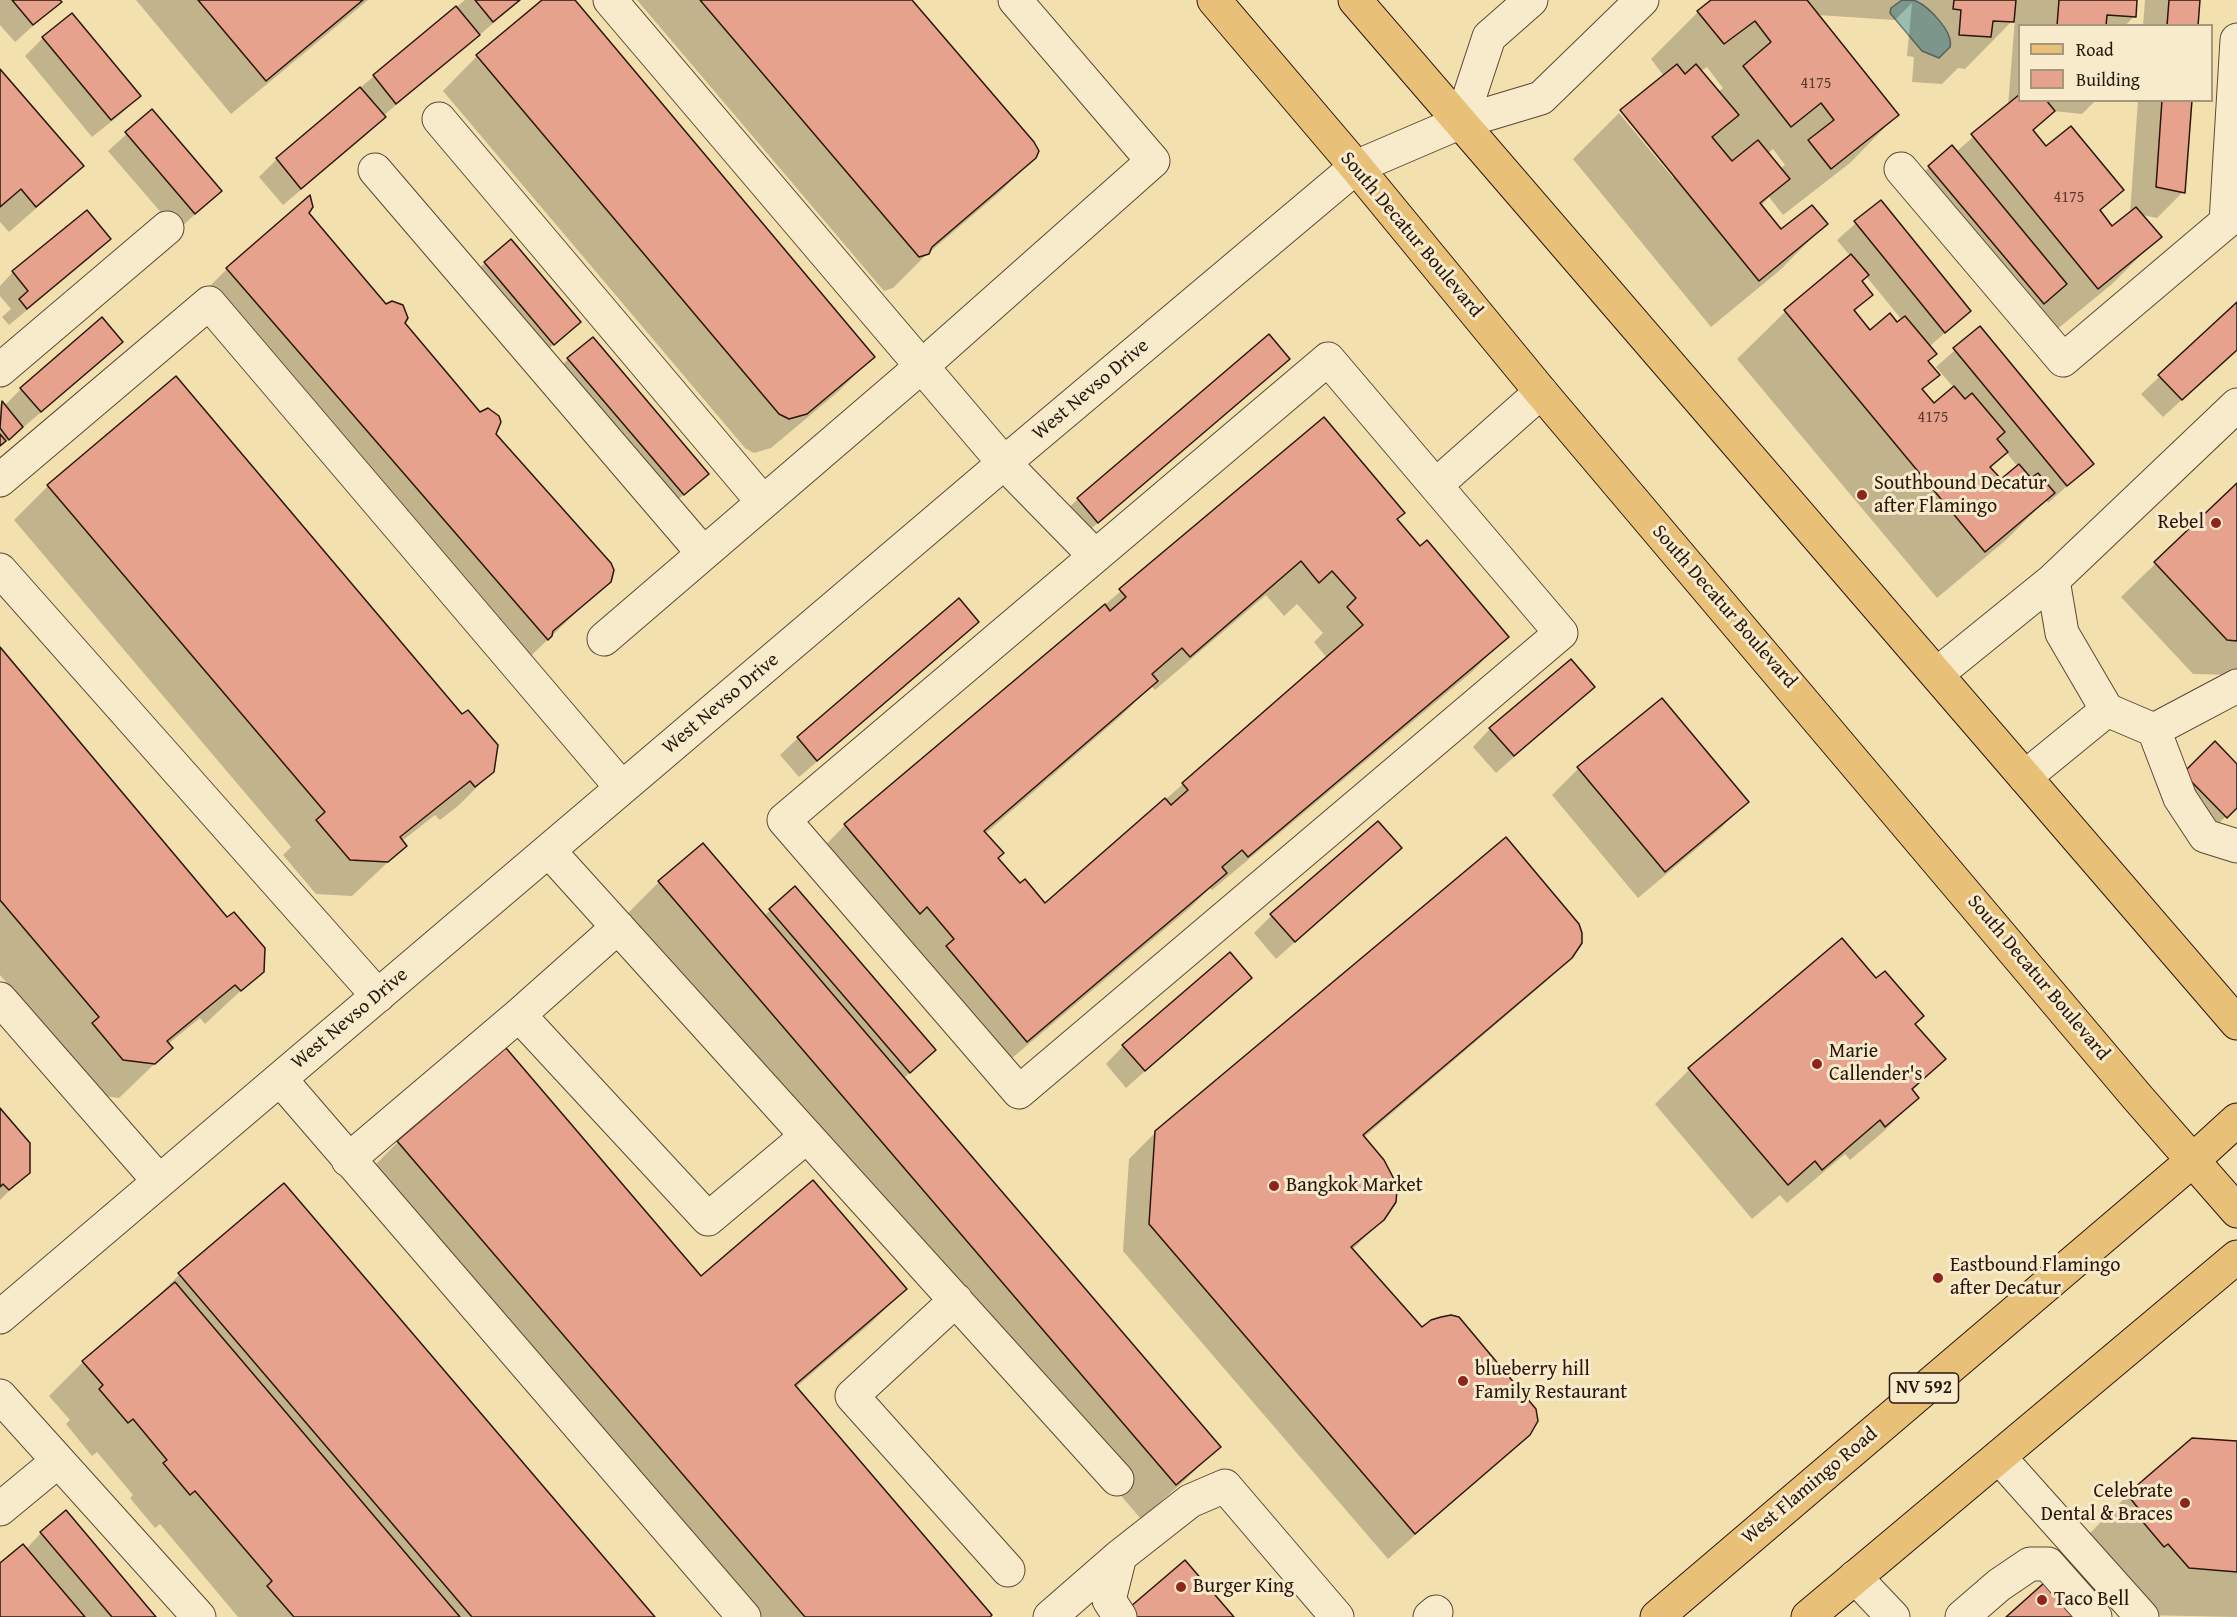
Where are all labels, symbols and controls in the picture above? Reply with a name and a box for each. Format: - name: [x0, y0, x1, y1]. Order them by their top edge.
- legend: [2018, 24, 2213, 102]
- text: Road: [2076, 36, 2114, 63]
- text: Building: [2076, 66, 2140, 93]
- house number: 4175: [1801, 74, 1831, 94]
- street label: South Decatur Boulevard: [1335, 147, 1487, 323]
- house number: 4175: [2054, 188, 2084, 208]
- street label: West Nevso Drive: [1028, 334, 1154, 446]
- house number: 4175: [1918, 408, 1948, 428]
- place label: Southbound Decatur after Flamingo: [1874, 472, 2047, 519]
- marker: Southbound Decatur after Flamingo: [1855, 488, 1869, 502]
- place label: Rebel: [2158, 511, 2204, 535]
- marker: Rebel: [2209, 516, 2223, 530]
- street label: South Decatur Boulevard: [1646, 520, 1802, 694]
- street label: West Nevso Drive: [658, 648, 784, 760]
- street label: South Decatur Boulevard: [1962, 890, 2114, 1066]
- street label: West Nevso Drive: [287, 963, 413, 1075]
- place label: Marie Callender's: [1829, 1040, 1923, 1087]
- marker: Marie Callender's: [1810, 1057, 1824, 1071]
- place label: Bangkok Market: [1286, 1174, 1423, 1198]
- marker: Bangkok Market: [1267, 1179, 1281, 1193]
- place label: Eastbound Flamingo after Decatur: [1950, 1254, 2120, 1301]
- marker: Eastbound Flamingo after Decatur: [1931, 1271, 1945, 1285]
- place label: blueberry hill Family Restaurant: [1475, 1358, 1627, 1405]
- road number: NV 592: [1890, 1373, 1958, 1403]
- marker: blueberry hill Family Restaurant: [1456, 1374, 1470, 1388]
- street label: West Flamingo Road: [1737, 1422, 1883, 1550]
- place label: Celebrate Dental & Braces: [2041, 1480, 2173, 1527]
- marker: Celebrate Dental & Braces: [2178, 1496, 2192, 1510]
- place label: Burger King: [1193, 1575, 1294, 1599]
- marker: Burger King: [1174, 1580, 1188, 1594]
- place label: Taco Bell: [2054, 1588, 2129, 1612]
- marker: Taco Bell: [2035, 1593, 2049, 1607]

